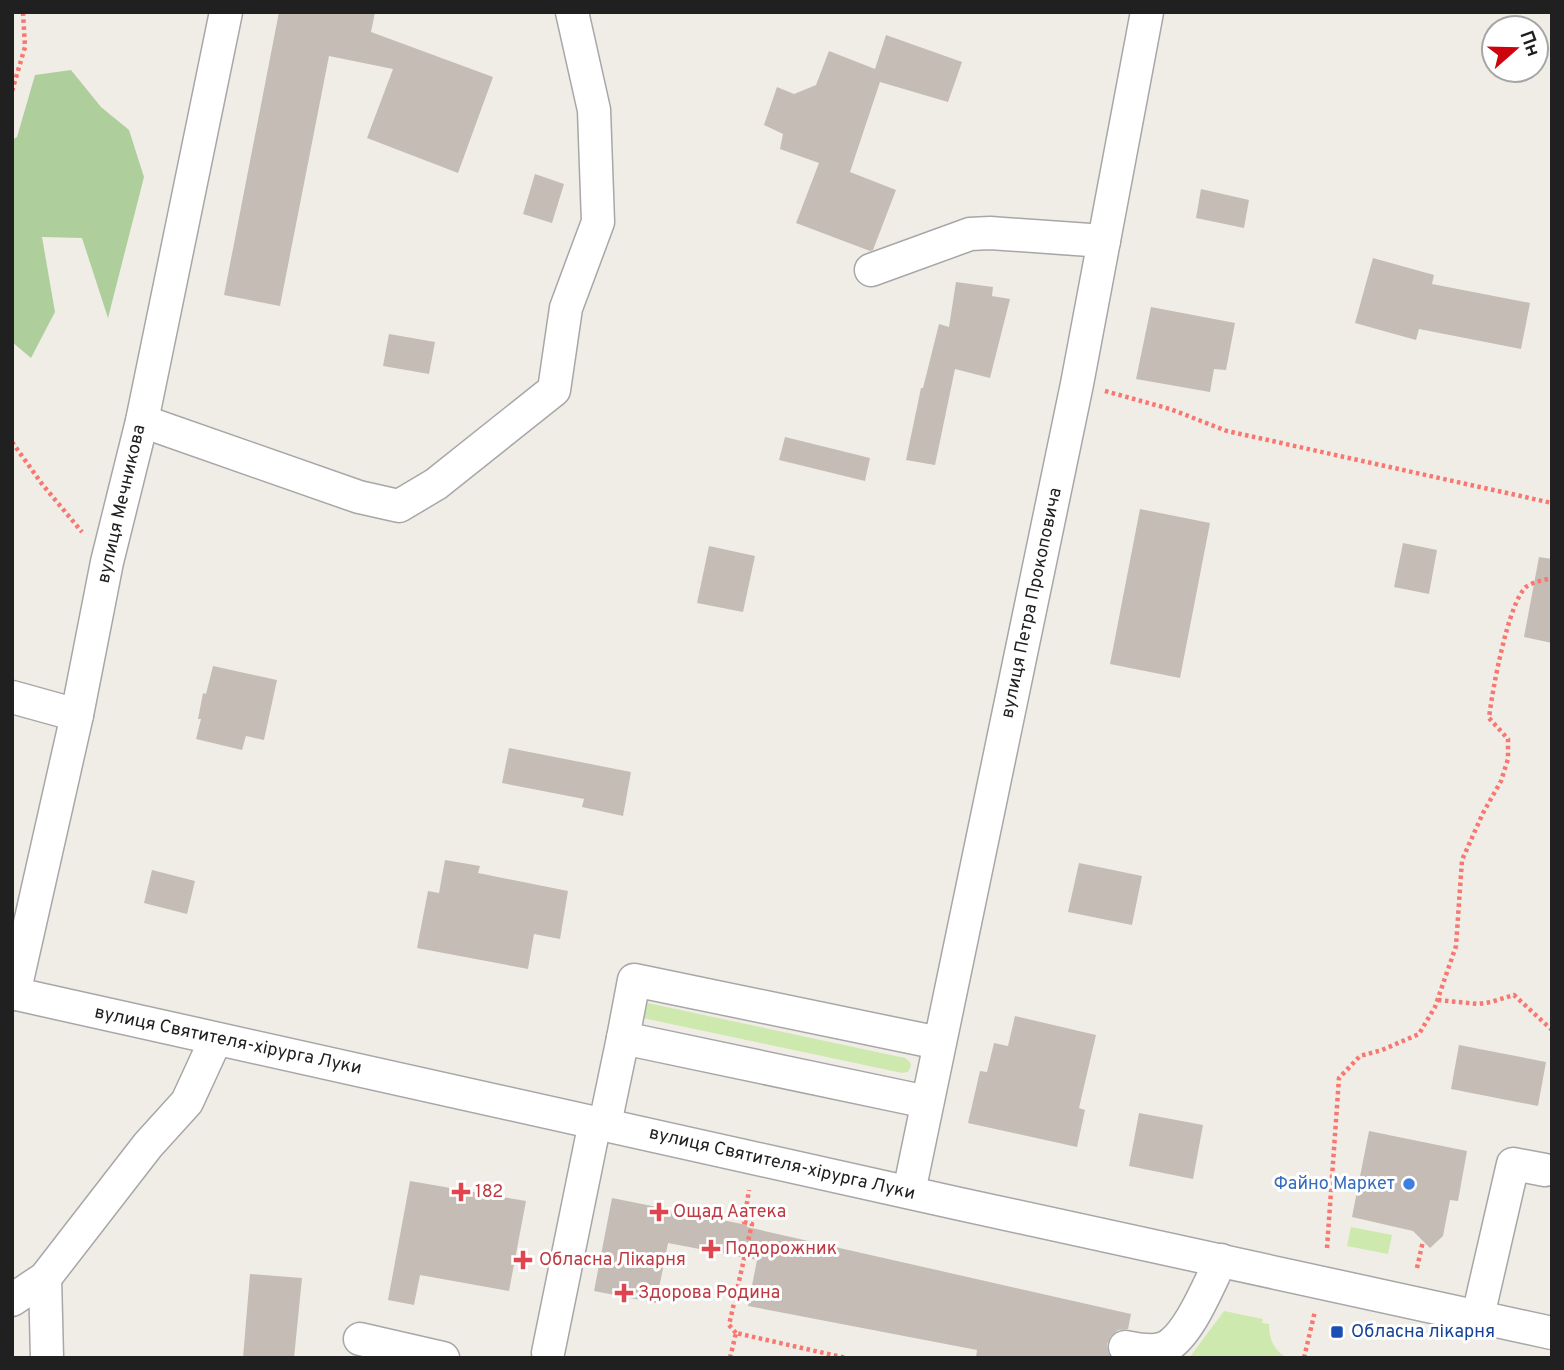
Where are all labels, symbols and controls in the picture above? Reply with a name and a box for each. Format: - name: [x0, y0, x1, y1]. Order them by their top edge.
- north arrow: [1480, 14, 1550, 84]
- text: Пн: [1513, 28, 1545, 60]
- street label: вулиця Мечникова: [93, 422, 151, 586]
- street label: вулиця Петра Прокоповича: [996, 486, 1068, 720]
- street label: вулиця Святителя-хірурга Луки: [92, 1001, 364, 1081]
- street label: вулиця Святителя-хірурга Луки: [647, 1122, 917, 1206]
- place label: Файно Маркет: [1274, 1173, 1395, 1196]
- marker: Файно Маркет: [1401, 1176, 1417, 1192]
- place label: 182: [475, 1181, 503, 1204]
- marker: 182: [453, 1184, 469, 1200]
- place label: Ощад Аатека: [673, 1201, 786, 1224]
- marker: Ощад Аатека: [651, 1204, 667, 1220]
- place label: Подорожник: [725, 1238, 837, 1261]
- marker: Подорожник: [703, 1241, 719, 1257]
- place label: Обласна Лікарня: [539, 1249, 686, 1272]
- marker: Обласна Лікарня: [513, 1250, 533, 1270]
- place label: Здорова Родина: [638, 1282, 780, 1305]
- marker: Здорова Родина: [616, 1285, 632, 1301]
- place label: Обласна лікарня: [1351, 1321, 1495, 1344]
- marker: Обласна лікарня: [1329, 1324, 1345, 1340]

